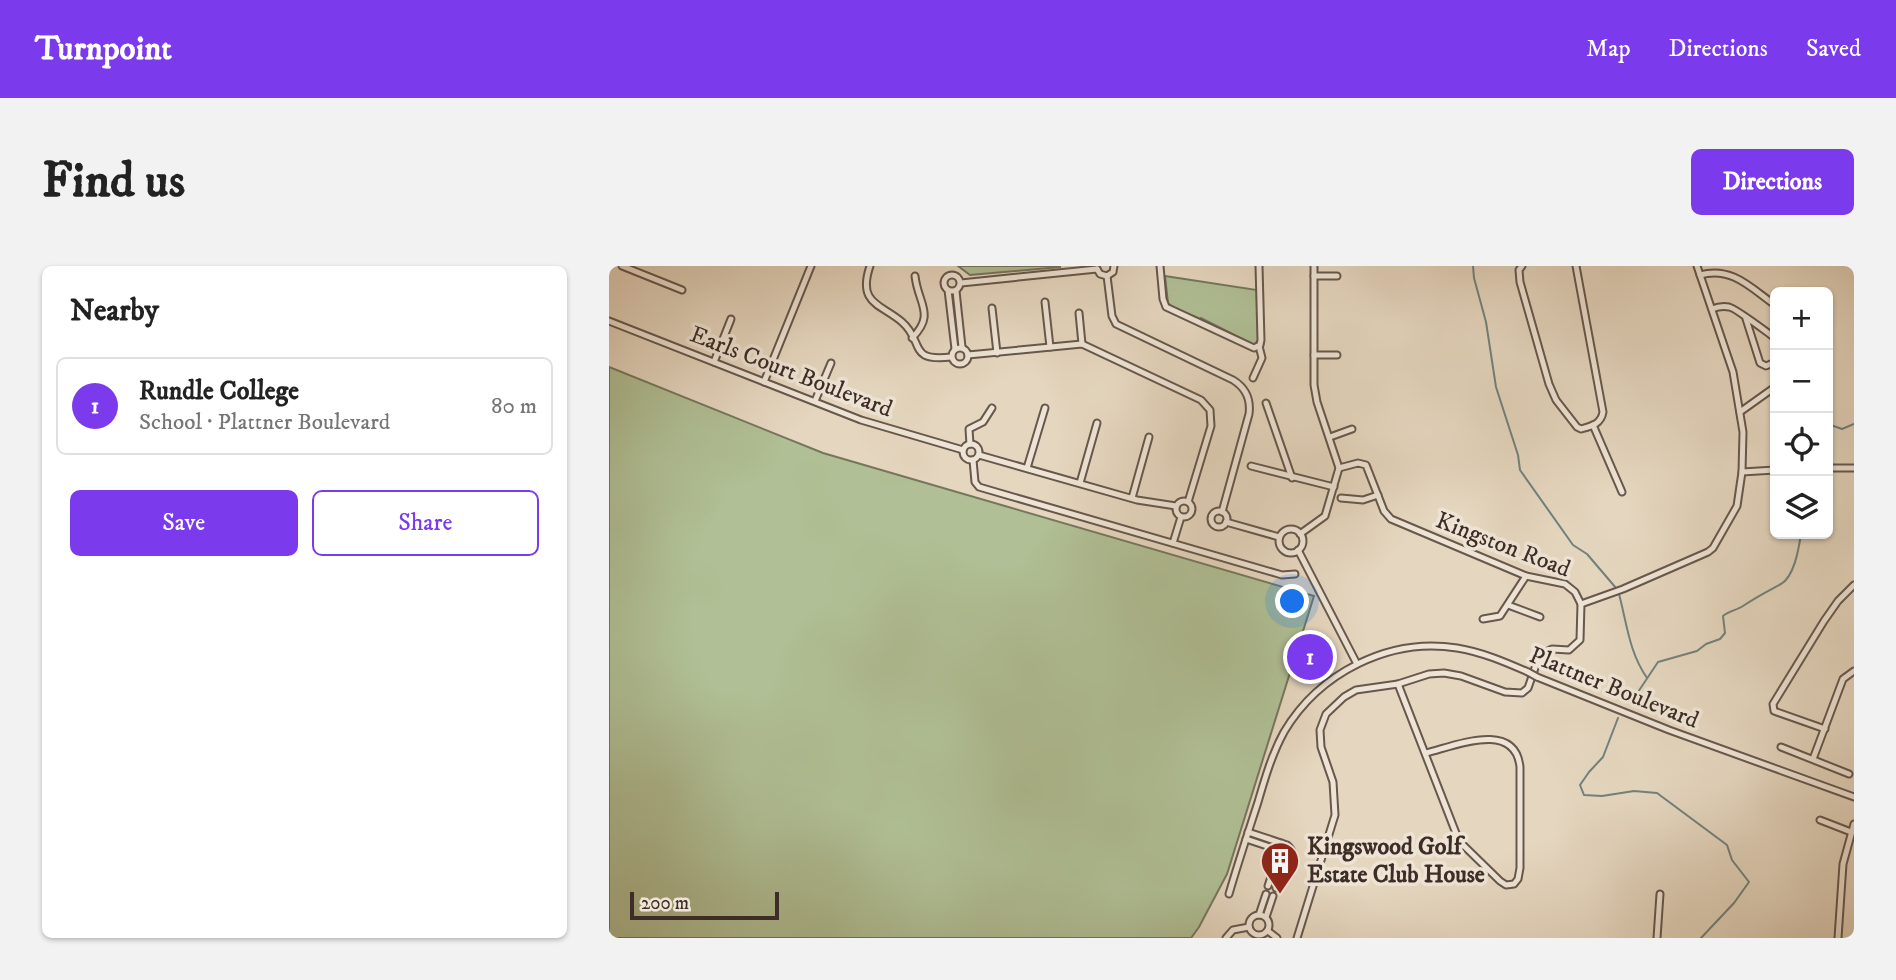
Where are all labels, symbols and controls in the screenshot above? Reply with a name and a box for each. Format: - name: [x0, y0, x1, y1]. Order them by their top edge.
- text: Turnpoint: [35, 29, 172, 70]
- text: Map: [1586, 34, 1631, 64]
- text: Directions: [1669, 34, 1768, 64]
- text: Saved: [1806, 34, 1861, 64]
- button: Directions: [1691, 149, 1854, 215]
- text: Find us: [42, 151, 185, 213]
- map controls: [1770, 287, 1833, 539]
- button: +: [1770, 287, 1833, 350]
- text: Nearby: [70, 293, 159, 330]
- street label: Earls Court Boulevard: [686, 320, 896, 424]
- button: −: [1770, 350, 1833, 413]
- text: Rundle College: [139, 375, 299, 408]
- text: 1: [91, 392, 99, 421]
- text: 80 m: [491, 392, 537, 421]
- text: School · Plattner Boulevard: [139, 408, 390, 437]
- button: locate: [1770, 413, 1833, 476]
- button: layers: [1770, 476, 1833, 539]
- button: Save: [70, 490, 298, 556]
- button: Share: [312, 490, 539, 556]
- street label: Kingston Road: [1431, 506, 1575, 584]
- your location: [1275, 584, 1309, 618]
- pin: 1: [1287, 631, 1333, 683]
- street label: Plattner Boulevard: [1525, 640, 1703, 736]
- place label: Kingswood Golf Estate Club House: [1307, 832, 1485, 890]
- building icon: Kingswood Golf Estate Club House: [1259, 840, 1301, 895]
- scale bar: [630, 889, 779, 921]
- text: 200 m: [641, 892, 689, 915]

